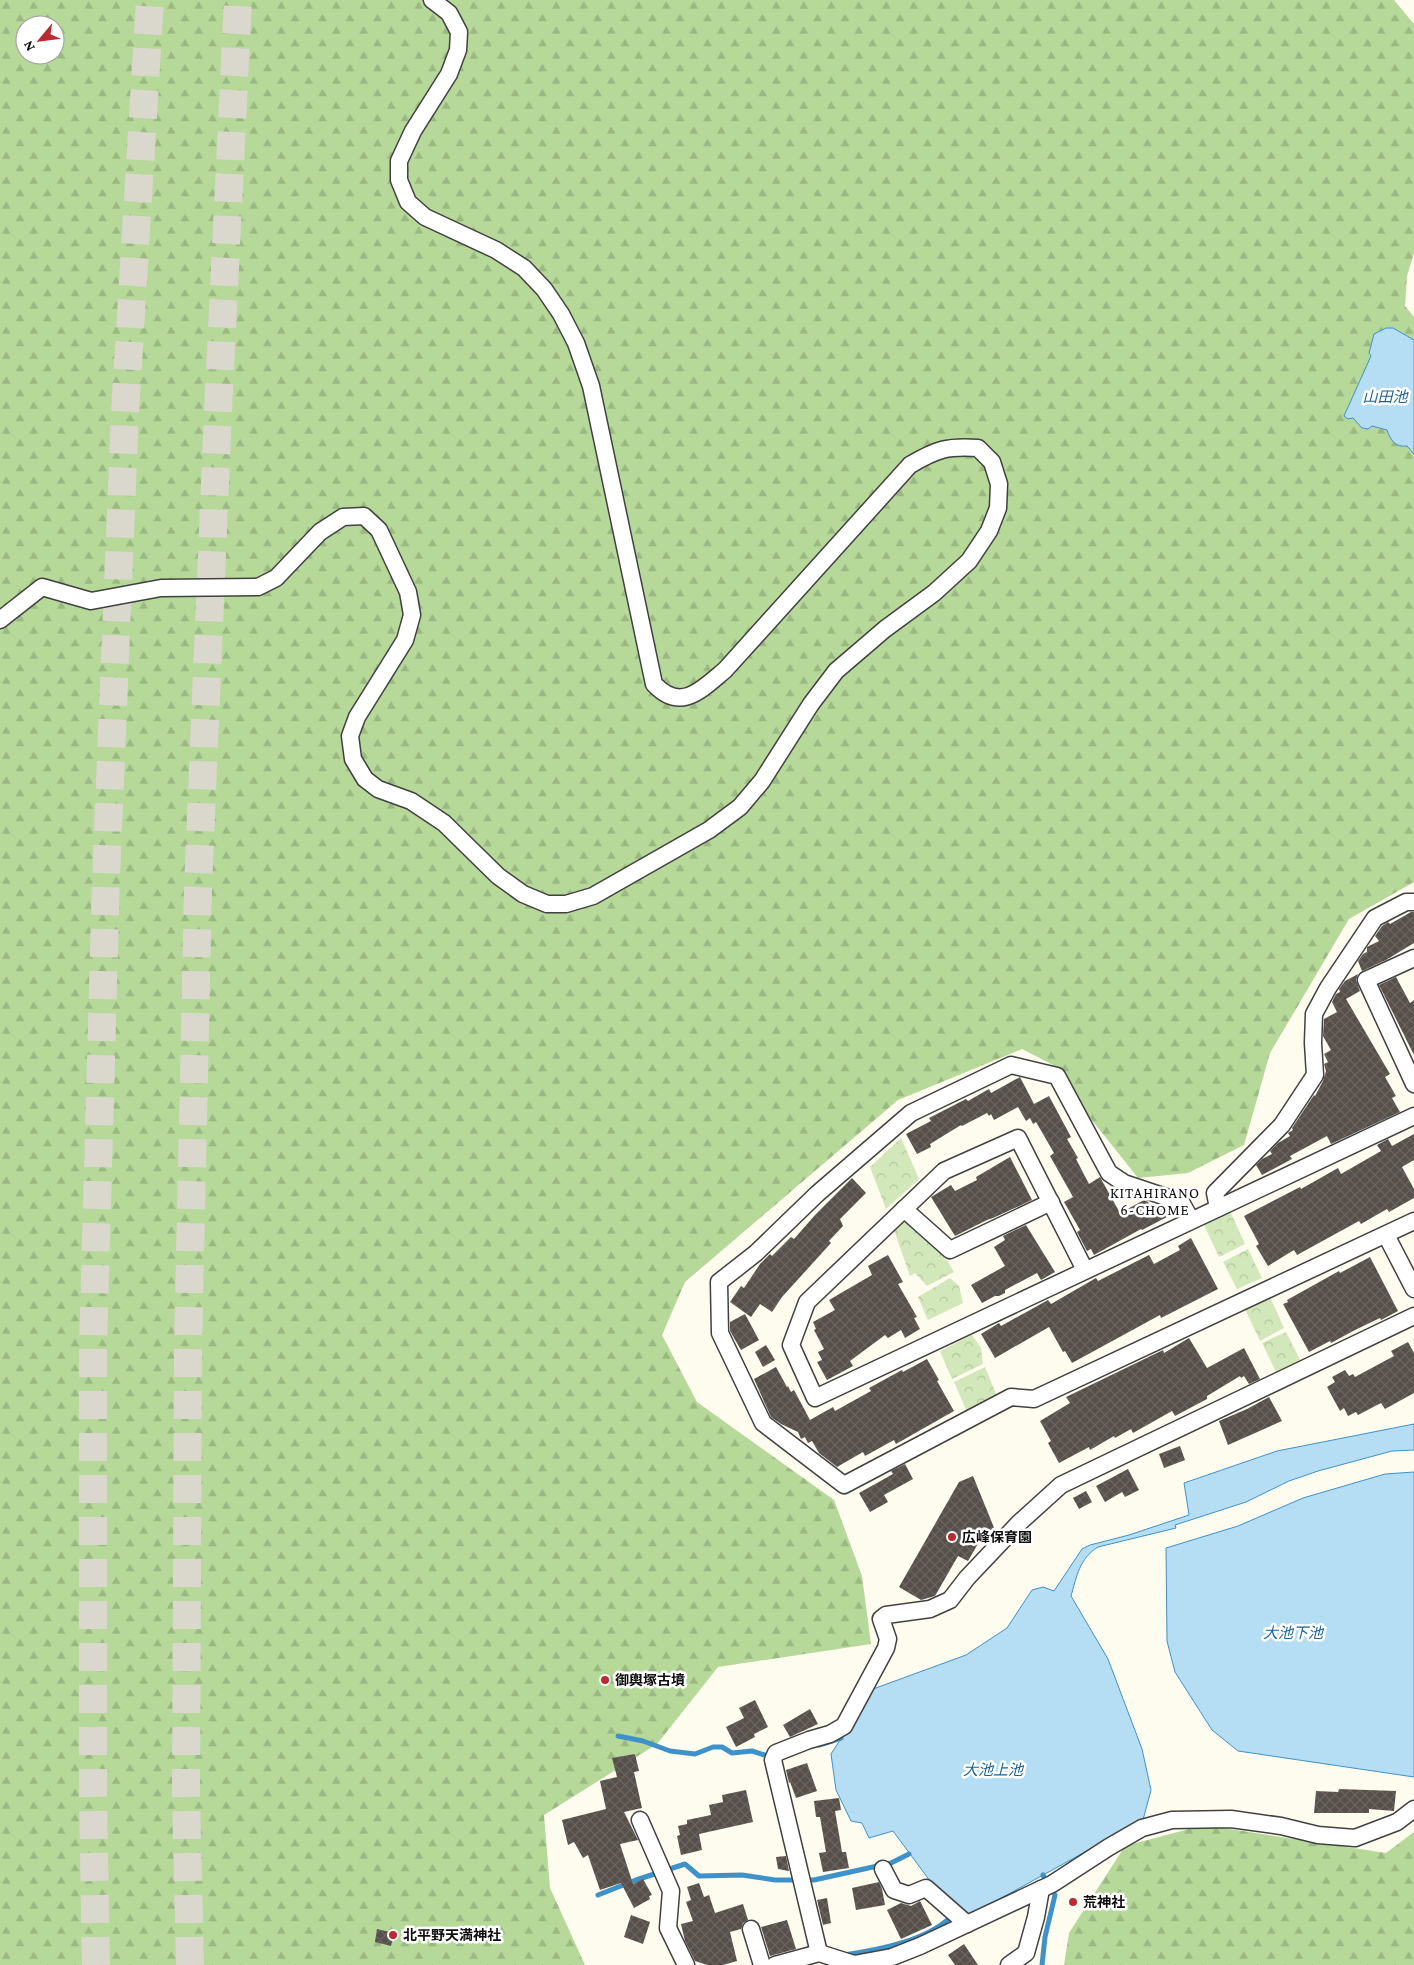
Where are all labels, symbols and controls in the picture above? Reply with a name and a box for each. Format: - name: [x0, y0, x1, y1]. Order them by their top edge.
- north arrow: [15, 15, 65, 65]
- text: N: [19, 38, 38, 54]
- water label: 山田池: [1362, 389, 1409, 405]
- district label: KITAHIRANO 6-CHOME: [1110, 1185, 1200, 1218]
- place label: 広峰保育園: [962, 1529, 1032, 1545]
- marker: 広峰保育園: [946, 1531, 958, 1543]
- water label: 大池下池: [1263, 1625, 1325, 1641]
- place label: 御輿塚古墳: [615, 1672, 685, 1688]
- marker: 御輿塚古墳: [599, 1674, 611, 1686]
- water label: 大池上池: [963, 1762, 1025, 1778]
- place label: 荒神社: [1083, 1894, 1125, 1910]
- marker: 荒神社: [1067, 1896, 1079, 1908]
- place label: 北平野天満神社: [403, 1927, 501, 1943]
- marker: 北平野天満神社: [387, 1929, 399, 1941]

